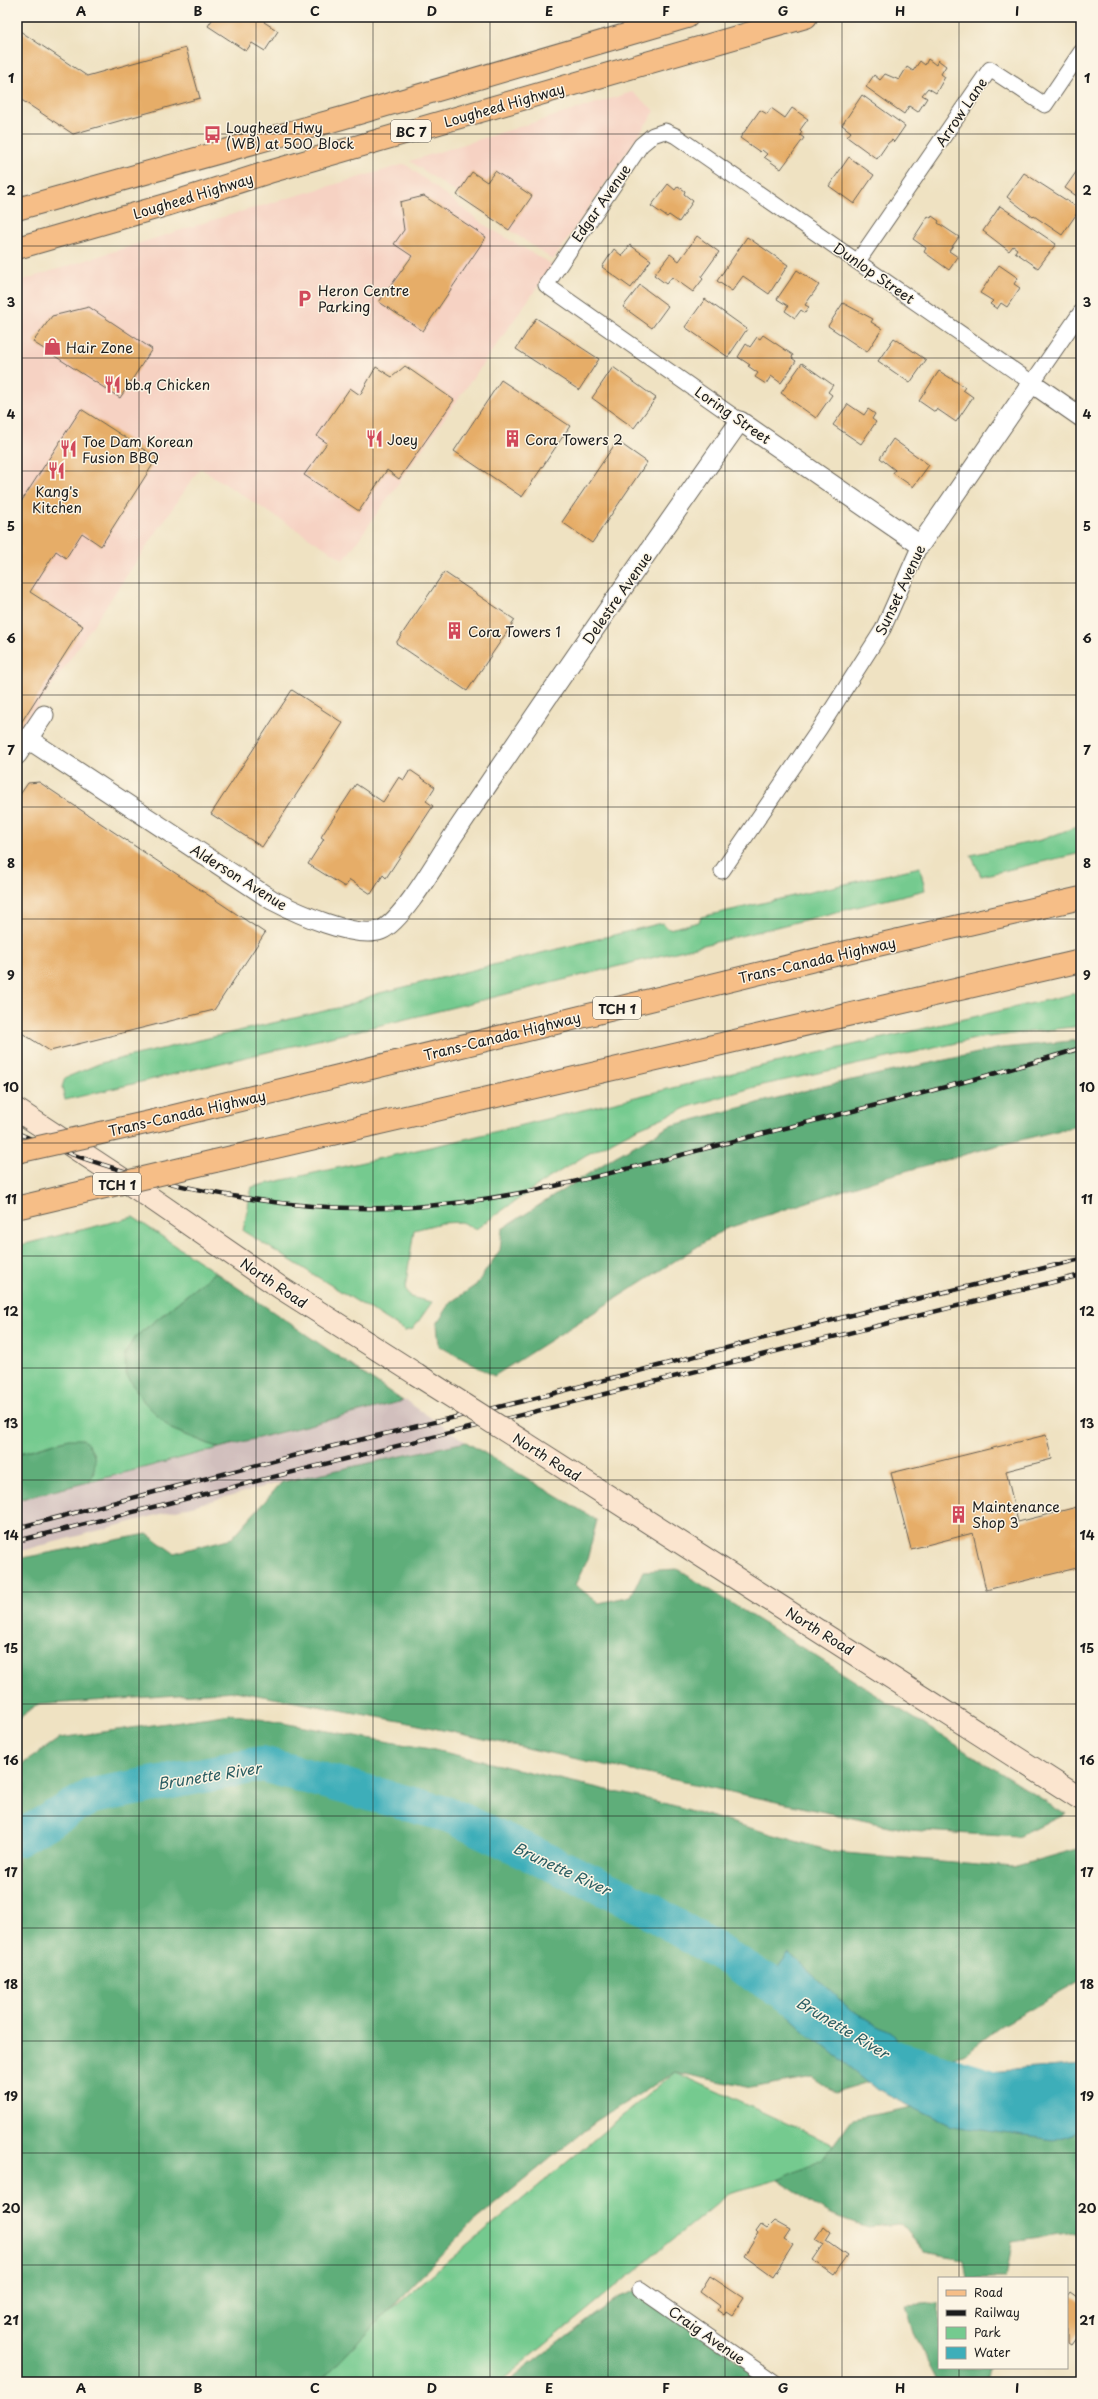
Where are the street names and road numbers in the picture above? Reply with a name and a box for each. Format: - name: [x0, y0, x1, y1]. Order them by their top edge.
- street label: Arrow Lane: [930, 73, 992, 151]
- street label: Lougheed Highway: [441, 78, 567, 132]
- road number: BC 7: [391, 120, 431, 142]
- street label: Edgar Avenue: [566, 160, 636, 246]
- street label: Lougheed Highway: [130, 168, 256, 224]
- street label: Dunlop Street: [829, 237, 919, 309]
- street label: Loring Street: [691, 381, 775, 449]
- street label: Sunset Avenue: [870, 541, 930, 639]
- street label: Delestre Avenue: [577, 547, 657, 649]
- street label: Alderson Avenue: [187, 839, 292, 915]
- street label: Trans-Canada Highway: [736, 932, 898, 988]
- road number: TCH 1: [593, 997, 641, 1019]
- street label: Trans-Canada Highway: [422, 1006, 582, 1066]
- street label: Trans-Canada Highway: [106, 1085, 268, 1141]
- road number: TCH 1: [93, 1173, 141, 1195]
- street label: North Road: [236, 1253, 312, 1313]
- street label: North Road: [509, 1428, 585, 1486]
- street label: North Road: [782, 1602, 858, 1660]
- street label: Craig Avenue: [664, 2301, 750, 2369]

